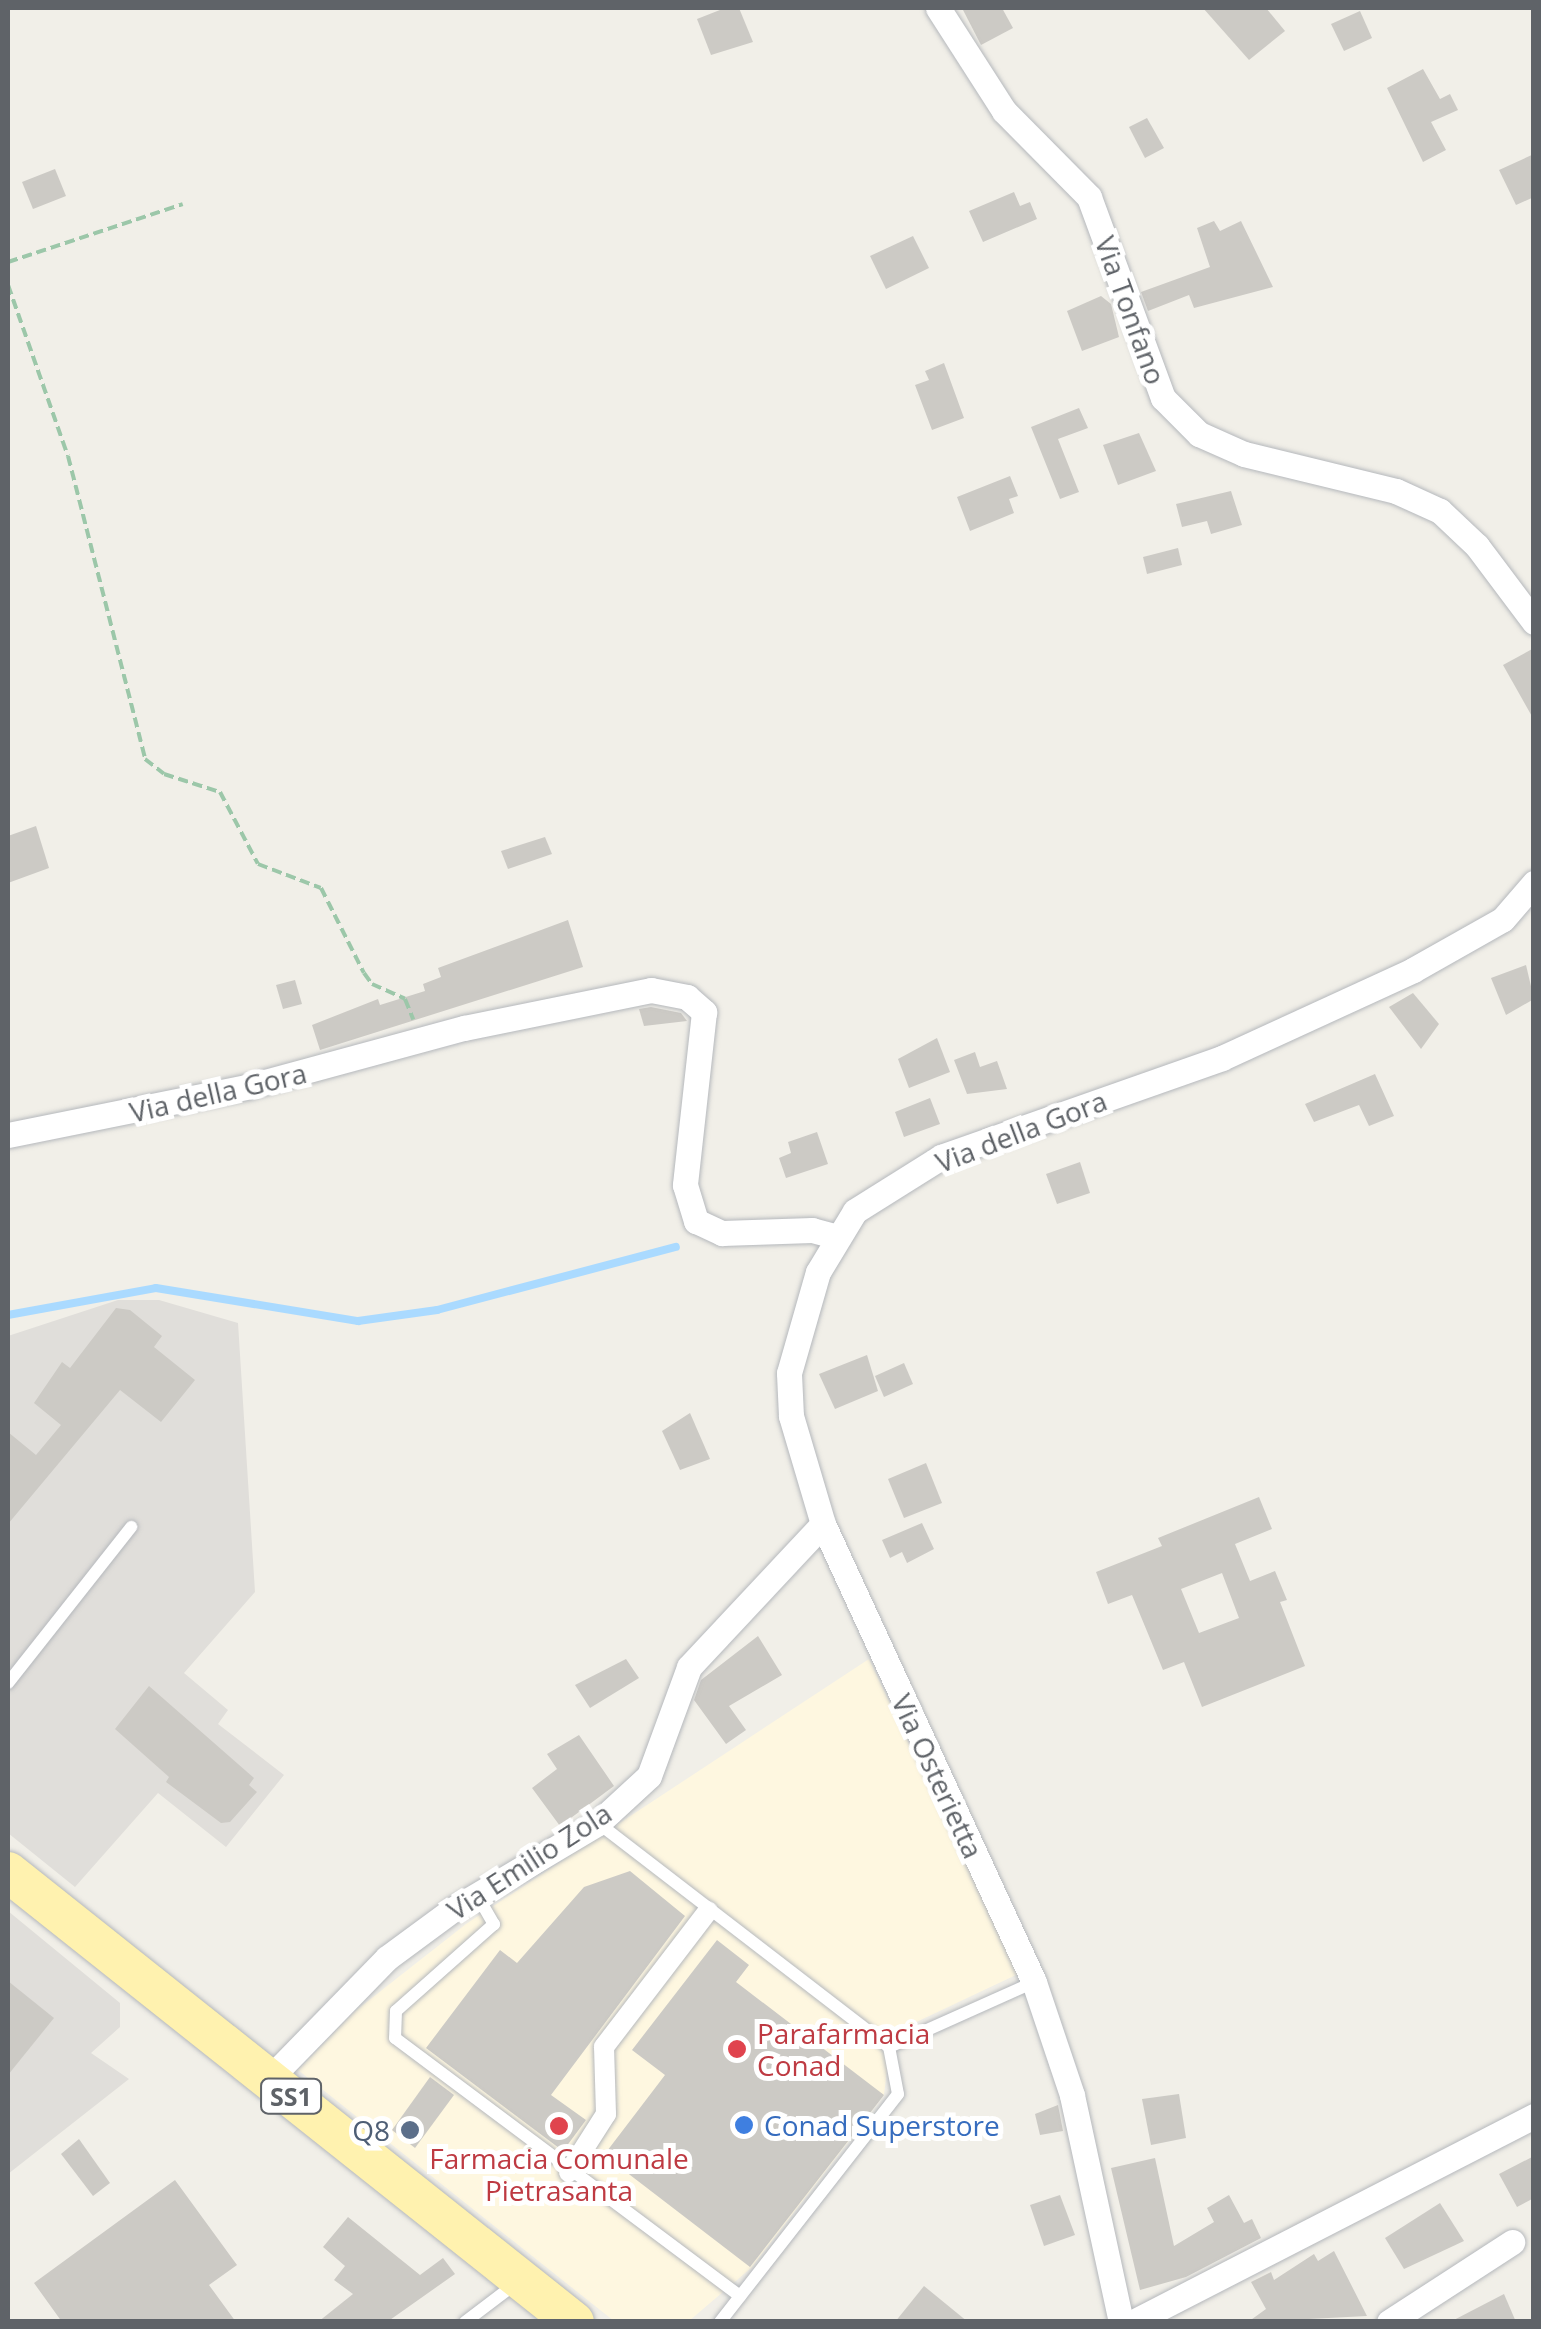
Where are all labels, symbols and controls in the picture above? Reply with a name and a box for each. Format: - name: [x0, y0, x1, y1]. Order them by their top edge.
- street label: Via Tonfano: [1089, 231, 1173, 389]
- street label: Via della Gora: [126, 1055, 310, 1129]
- street label: Via della Gora: [931, 1083, 1111, 1179]
- street label: Via Osterietta: [885, 1689, 991, 1863]
- street label: Via Emilio Zola: [441, 1795, 617, 1927]
- place label: Parafarmacia Conad: [757, 2016, 930, 2082]
- marker: Parafarmacia Conad: [726, 2038, 748, 2060]
- road number: SS1: [258, 2076, 324, 2116]
- place label: Conad Superstore: [764, 2108, 1000, 2142]
- place label: Q8: [352, 2113, 390, 2147]
- marker: Conad Superstore: [733, 2114, 755, 2136]
- marker: Farmacia Comunale Pietrasanta: [548, 2115, 570, 2137]
- marker: Q8: [399, 2119, 421, 2141]
- place label: Farmacia Comunale Pietrasanta: [429, 2141, 689, 2207]

